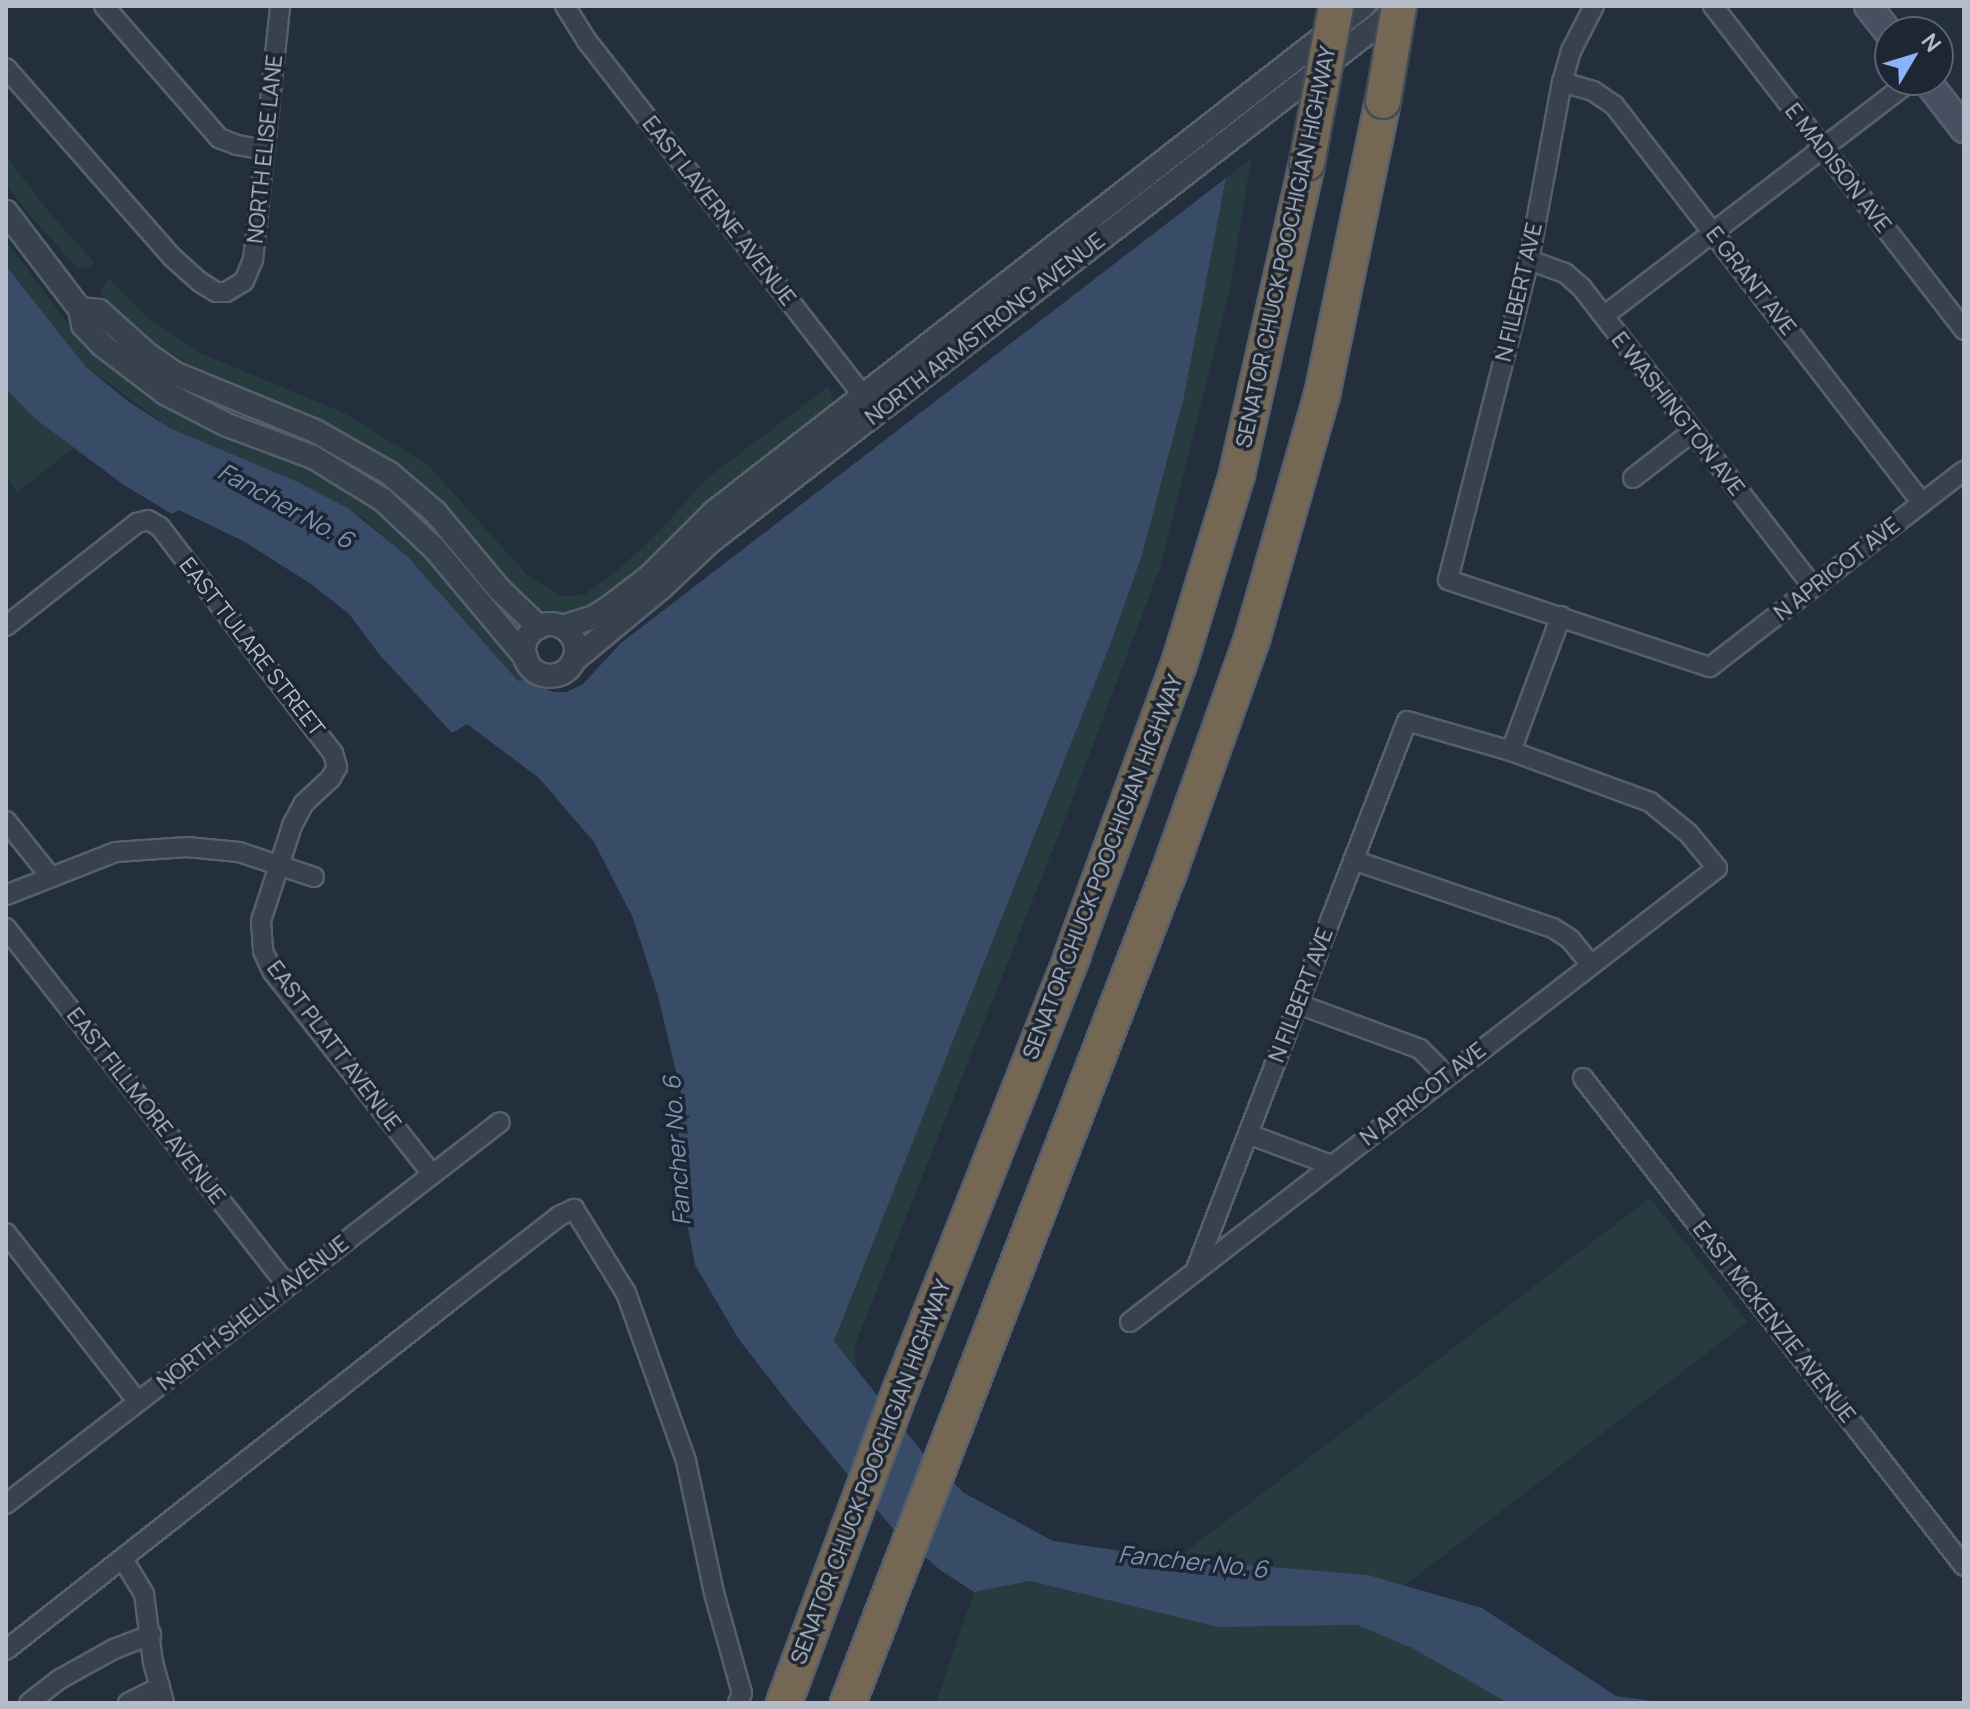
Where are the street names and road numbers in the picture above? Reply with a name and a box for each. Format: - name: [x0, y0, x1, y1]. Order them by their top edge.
- street label: SENATOR CHUCK POOCHIGIAN HIGHWAY: [1230, 44, 1342, 450]
- street label: NORTH ELISE LANE: [242, 53, 288, 245]
- street label: E MADISON AVE: [1779, 98, 1897, 238]
- street label: EAST LAVERNE AVENUE: [637, 111, 801, 311]
- street label: N FILBERT AVE: [1490, 220, 1548, 364]
- street label: E GRANT AVE: [1700, 221, 1802, 341]
- street label: NORTH ARMSTRONG AVENUE: [860, 227, 1110, 431]
- street label: E WASHINGTON AVE: [1606, 327, 1750, 501]
- street label: N APRICOT AVE: [1769, 512, 1905, 626]
- street label: EAST TULARE STREET: [174, 552, 330, 742]
- street label: SENATOR CHUCK POOCHIGIAN HIGHWAY: [1017, 671, 1189, 1063]
- street label: N FILBERT AVE: [1263, 924, 1339, 1066]
- street label: EAST PLATT AVENUE: [261, 955, 407, 1137]
- street label: EAST FILLMORE AVENUE: [61, 1002, 231, 1210]
- street label: N APRICOT AVE: [1355, 1037, 1491, 1151]
- street label: EAST MCKENZIE AVENUE: [1687, 1216, 1861, 1428]
- street label: NORTH SHELLY AVENUE: [152, 1230, 354, 1396]
- street label: SENATOR CHUCK POOCHIGIAN HIGHWAY: [785, 1276, 957, 1668]

